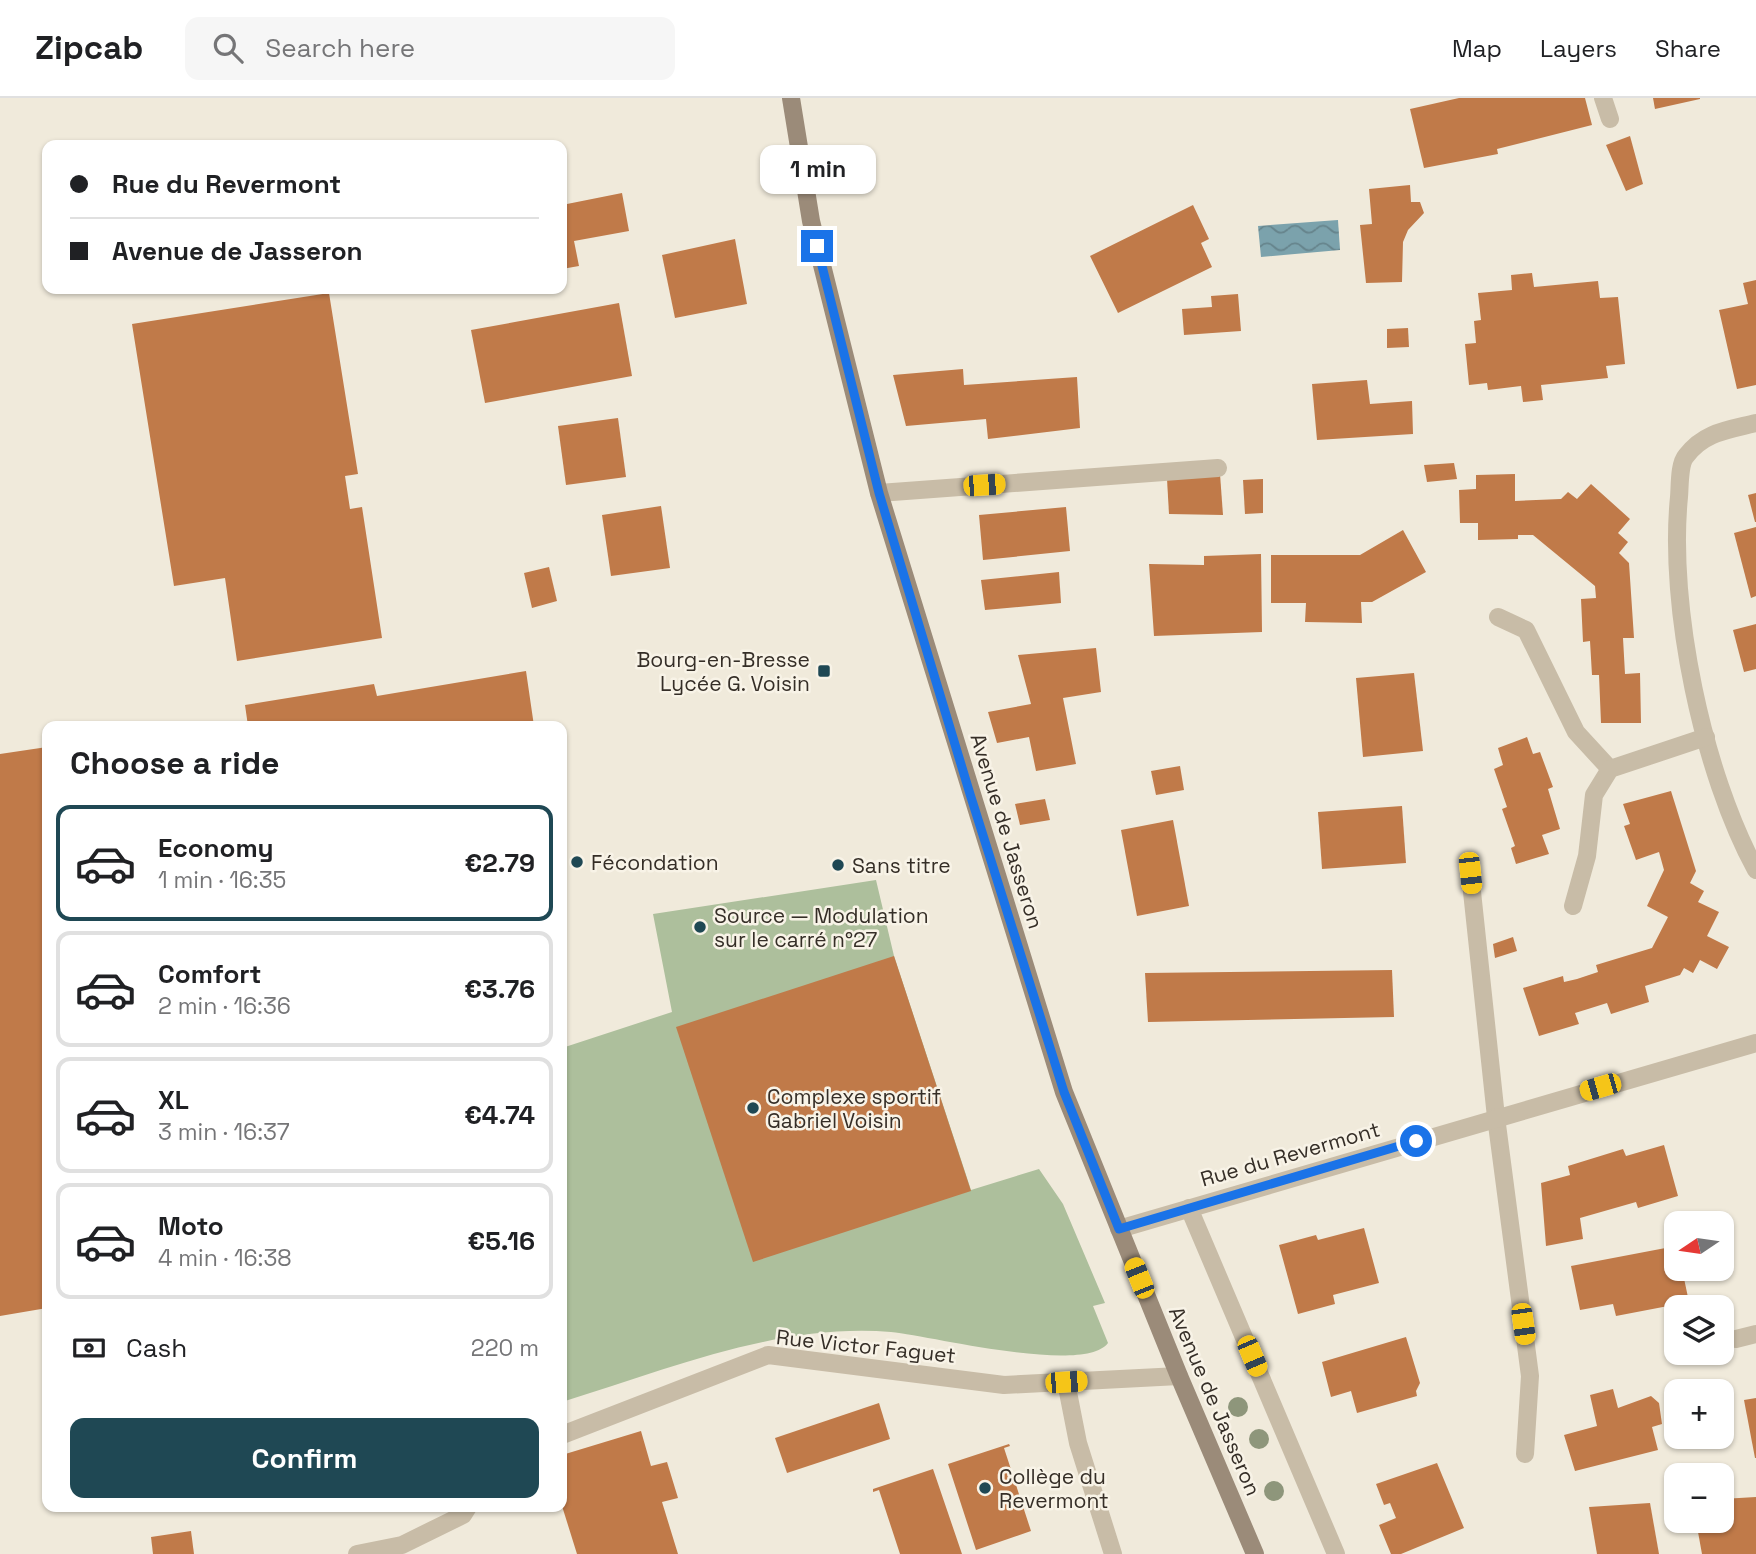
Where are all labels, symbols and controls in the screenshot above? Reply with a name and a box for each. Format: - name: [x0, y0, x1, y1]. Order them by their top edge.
- search box: [185, 17, 675, 80]
- text: Zipcab: [35, 27, 143, 69]
- icon: search: [209, 29, 247, 67]
- text: Search here: [265, 31, 415, 65]
- text: Map: [1452, 33, 1502, 64]
- text: Layers: [1540, 33, 1617, 64]
- text: Share: [1655, 33, 1721, 64]
- callout: 1 min: [759, 144, 875, 194]
- text: 1 min: [790, 154, 846, 184]
- text: Rue du Revermont: [112, 167, 341, 201]
- route end: [801, 230, 833, 262]
- text: Avenue de Jasseron: [112, 234, 363, 268]
- car: [963, 473, 1006, 497]
- place label: Bourg-en-Bresse Lycée G. Voisin: [636, 646, 810, 697]
- marker: Bourg-en-Bresse Lycée G. Voisin: [816, 663, 832, 679]
- street label: Avenue de Jasseron: [964, 730, 1050, 932]
- text: Choose a ride: [70, 743, 280, 783]
- text: Economy: [158, 831, 274, 865]
- icon: car: [74, 832, 137, 895]
- text: €2.79: [465, 846, 535, 880]
- place label: Fécondation: [591, 849, 719, 876]
- car: [1458, 851, 1483, 895]
- place label: Sans titre: [852, 852, 951, 879]
- marker: Fécondation: [569, 854, 585, 870]
- marker: Sans titre: [830, 857, 846, 873]
- text: 1 min · 16:35: [158, 865, 286, 895]
- place label: Source — Modulation sur le carré n°27: [714, 902, 929, 953]
- marker: Source — Modulation sur le carré n°27: [692, 919, 708, 935]
- text: Comfort: [158, 957, 261, 991]
- icon: car: [74, 958, 137, 1021]
- text: €3.76: [464, 972, 535, 1006]
- text: 2 min · 16:36: [158, 991, 291, 1021]
- car: [1577, 1071, 1624, 1103]
- text: XL: [158, 1083, 189, 1117]
- place label: Complexe sportif Gabriel Voisin: [767, 1083, 941, 1134]
- icon: car: [74, 1084, 137, 1147]
- text: €4.74: [464, 1098, 535, 1132]
- marker: Complexe sportif Gabriel Voisin: [745, 1100, 761, 1116]
- street label: Rue du Revermont: [1197, 1115, 1383, 1193]
- text: 3 min · 16:37: [158, 1117, 290, 1147]
- route start: [1400, 1125, 1432, 1157]
- text: Moto: [158, 1209, 224, 1243]
- icon: car: [74, 1210, 137, 1273]
- north arrow: [1664, 1211, 1734, 1281]
- map controls: [1664, 1211, 1734, 1533]
- text: €5.16: [468, 1224, 535, 1258]
- text: 4 min · 16:38: [158, 1243, 292, 1273]
- car: [1122, 1255, 1157, 1301]
- button: layers: [1664, 1295, 1734, 1365]
- street label: Avenue de Jasseron: [1163, 1302, 1267, 1500]
- car: [1510, 1302, 1537, 1346]
- street label: Rue Victor Faguet: [775, 1323, 957, 1369]
- icon: cash: [70, 1329, 108, 1367]
- text: Cash: [126, 1331, 187, 1365]
- text: 220 m: [471, 1333, 539, 1363]
- car: [1235, 1333, 1270, 1379]
- car: [1045, 1370, 1088, 1394]
- button: +: [1664, 1379, 1734, 1449]
- button: Confirm: [70, 1418, 539, 1498]
- place label: Collège du Revermont: [999, 1463, 1109, 1514]
- button: −: [1664, 1463, 1734, 1533]
- marker: Collège du Revermont: [977, 1480, 993, 1496]

